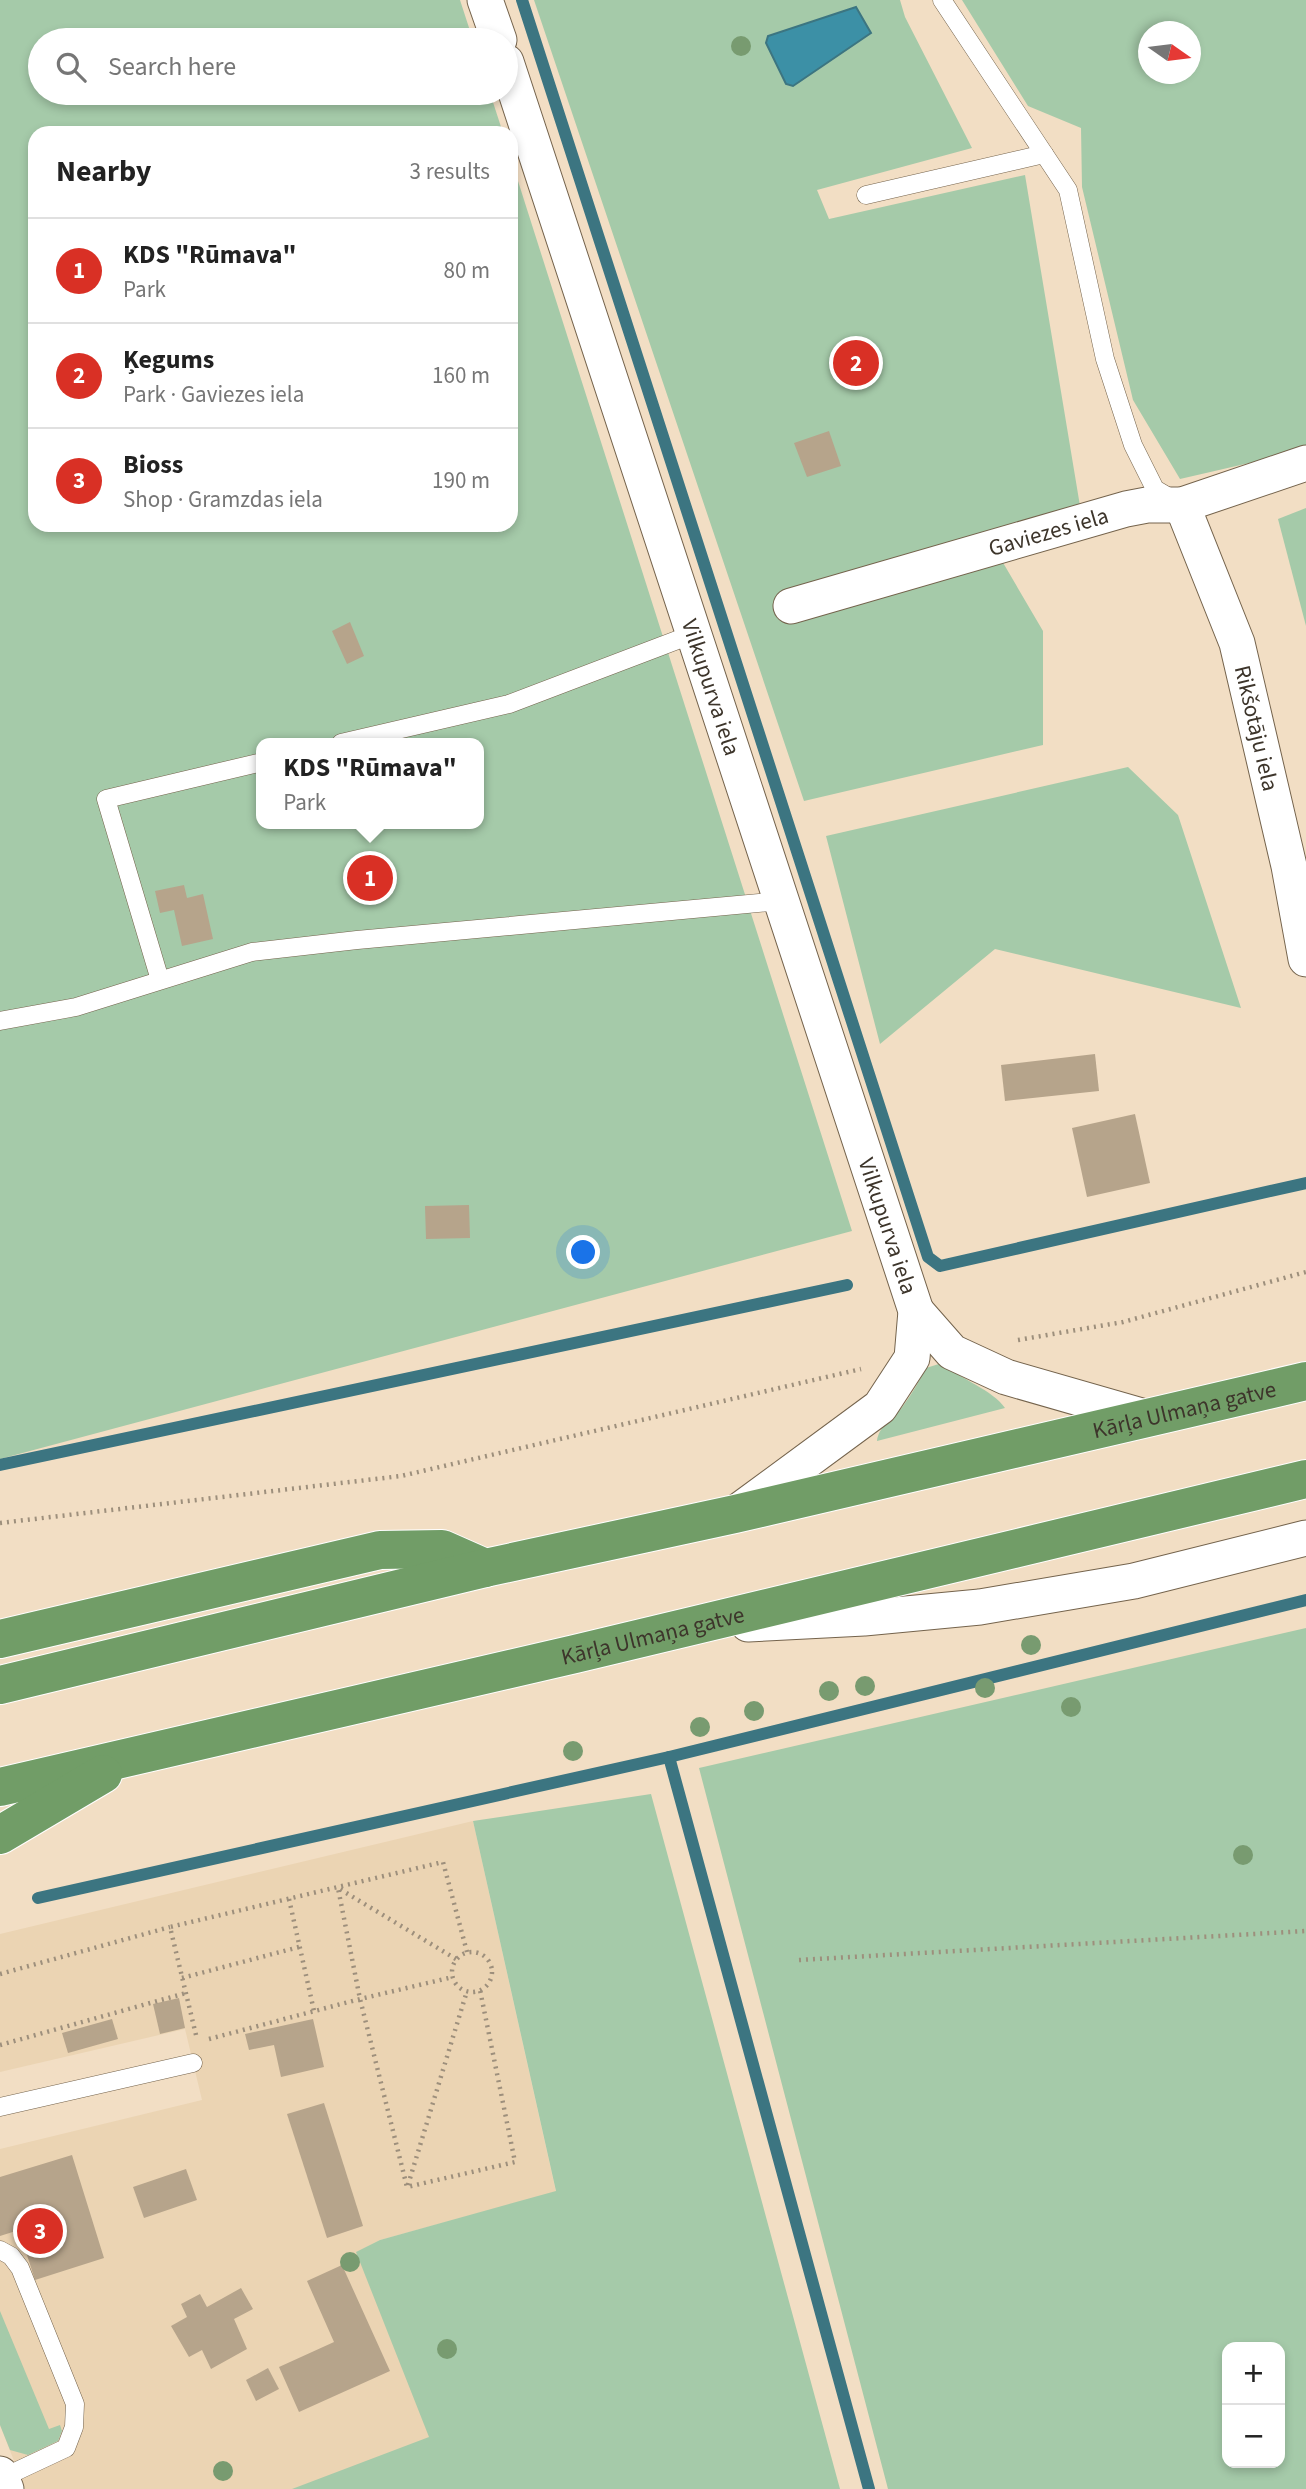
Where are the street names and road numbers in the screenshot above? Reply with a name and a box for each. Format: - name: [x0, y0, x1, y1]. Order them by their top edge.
- street label: Gaviezes iela: [985, 498, 1112, 564]
- street label: Vilkupurva iela: [673, 615, 749, 760]
- street label: Rikšotāju iela: [1226, 662, 1287, 794]
- street label: Vilkupurva iela: [850, 1153, 926, 1298]
- street label: Kārļa Ulmaņa gatve: [1089, 1372, 1279, 1447]
- street label: Kārļa Ulmaņa gatve: [558, 1598, 748, 1673]

